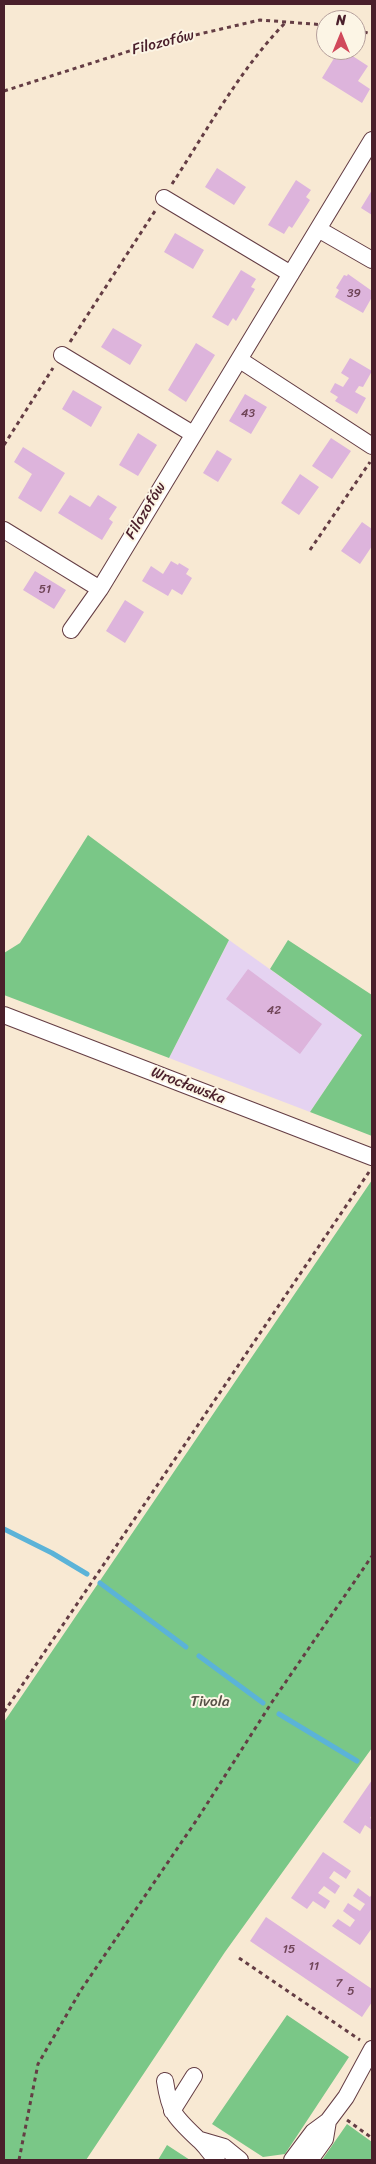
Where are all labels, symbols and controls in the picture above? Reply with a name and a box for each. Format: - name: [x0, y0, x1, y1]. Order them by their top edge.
- text: N: [336, 8, 346, 33]
- north arrow: [316, 10, 366, 60]
- street label: Filozofów: [130, 27, 196, 59]
- house number: 39: [347, 287, 361, 301]
- house number: 43: [241, 407, 255, 421]
- street label: Filozofów: [122, 479, 170, 543]
- house number: 51: [39, 583, 51, 597]
- house number: 42: [267, 1004, 281, 1018]
- street label: Wrocławska: [148, 1064, 228, 1108]
- park label: Tivola: [191, 1693, 229, 1711]
- house number: 15: [283, 1943, 295, 1957]
- house number: 11: [309, 1960, 319, 1974]
- house number: 7: [336, 1977, 342, 1991]
- house number: 5: [347, 1985, 355, 1999]

